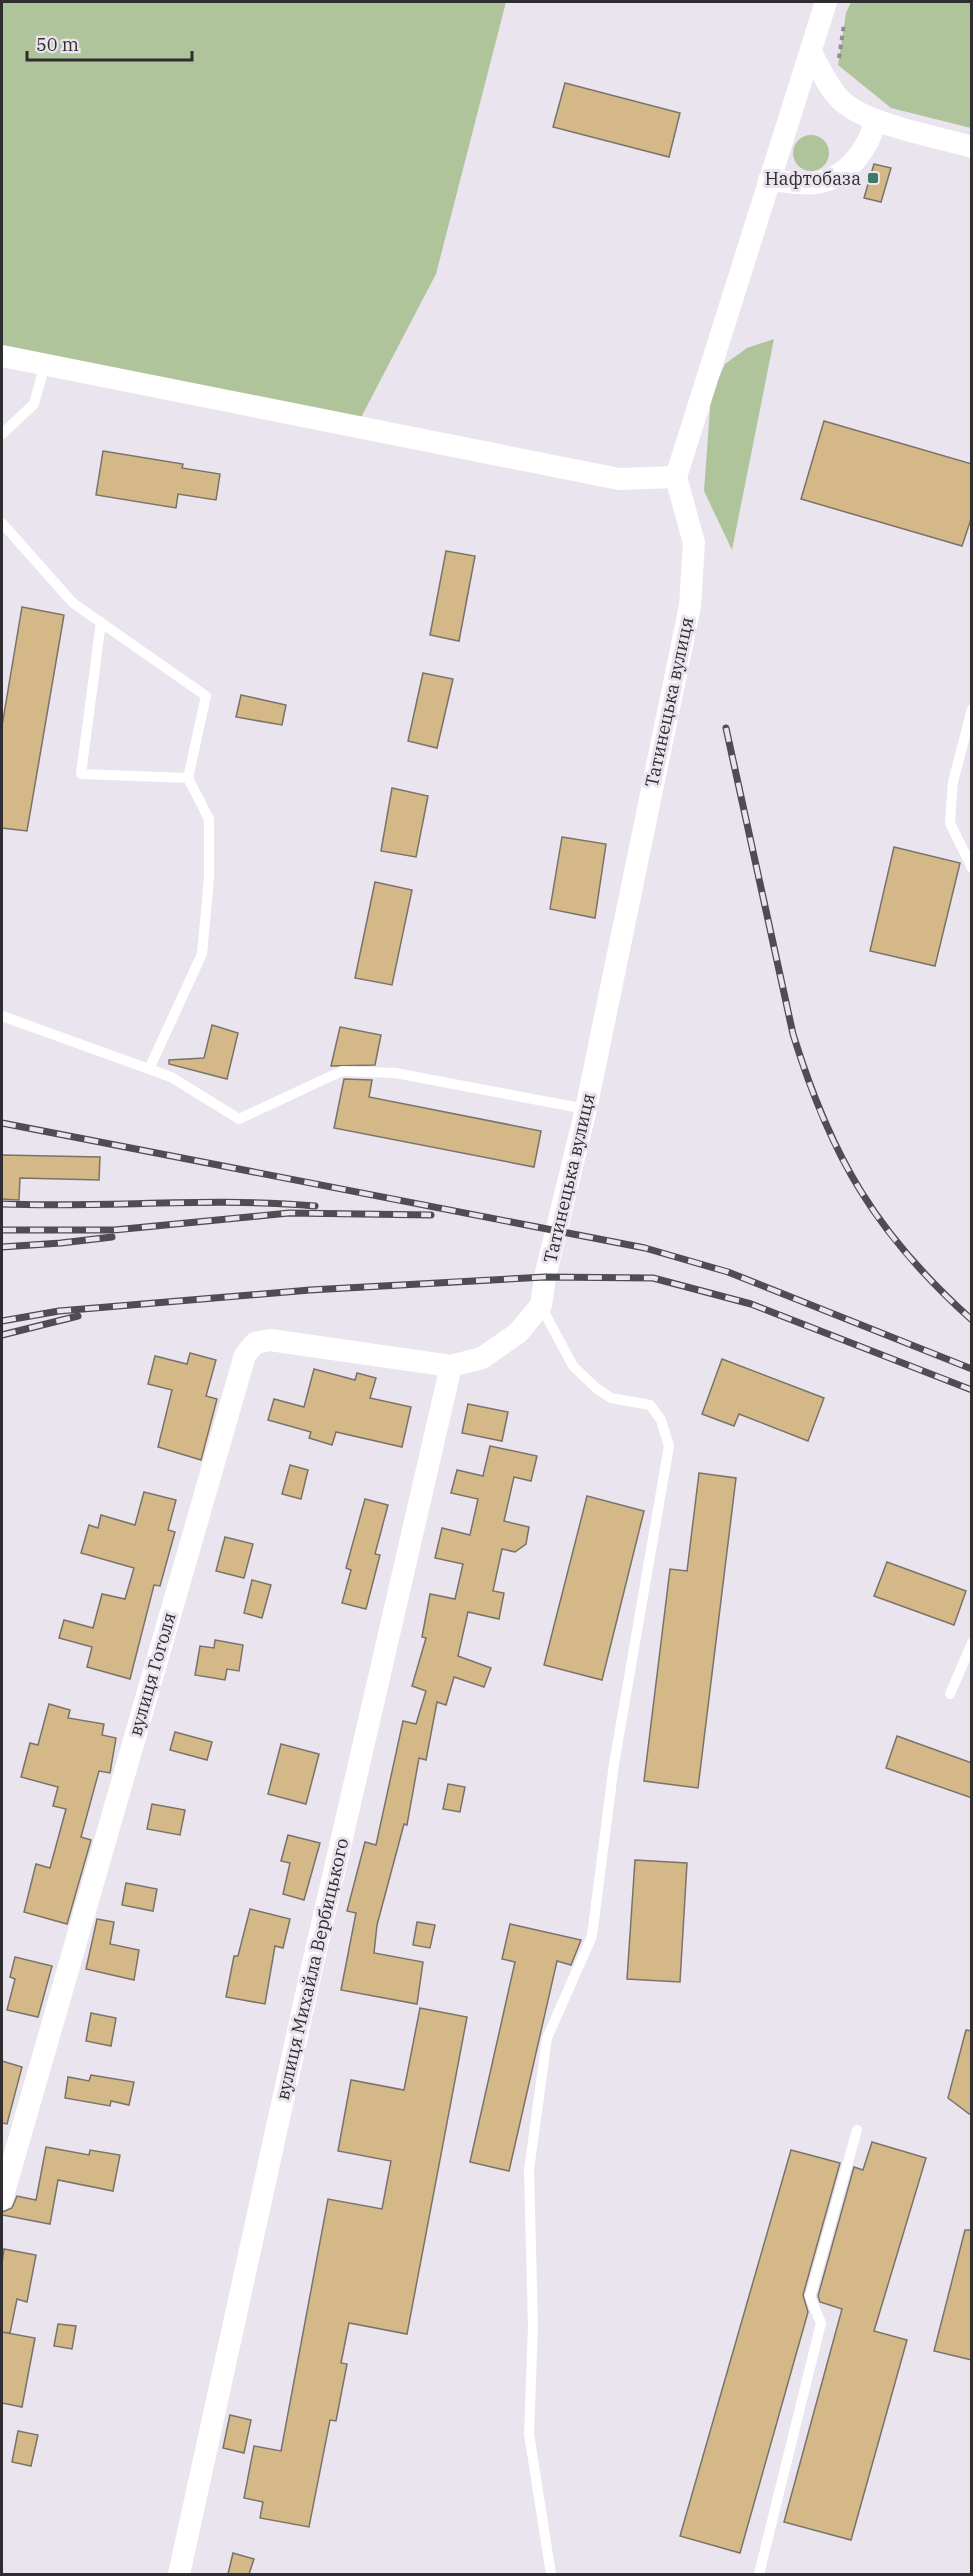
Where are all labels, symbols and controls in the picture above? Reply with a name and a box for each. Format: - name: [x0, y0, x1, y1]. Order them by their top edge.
- scale bar: [27, 24, 192, 62]
- text: 50 m: [36, 33, 79, 56]
- place label: Нафтобаза: [765, 167, 861, 190]
- marker: Нафтобаза: [866, 171, 880, 185]
- street label: Татинецька вулиця: [640, 615, 698, 789]
- street label: Татинецька вулиця: [538, 1091, 600, 1265]
- street label: вулиця Гоголя: [123, 1609, 181, 1739]
- street label: вулиця Михайла Вербицького: [271, 1836, 353, 2102]

